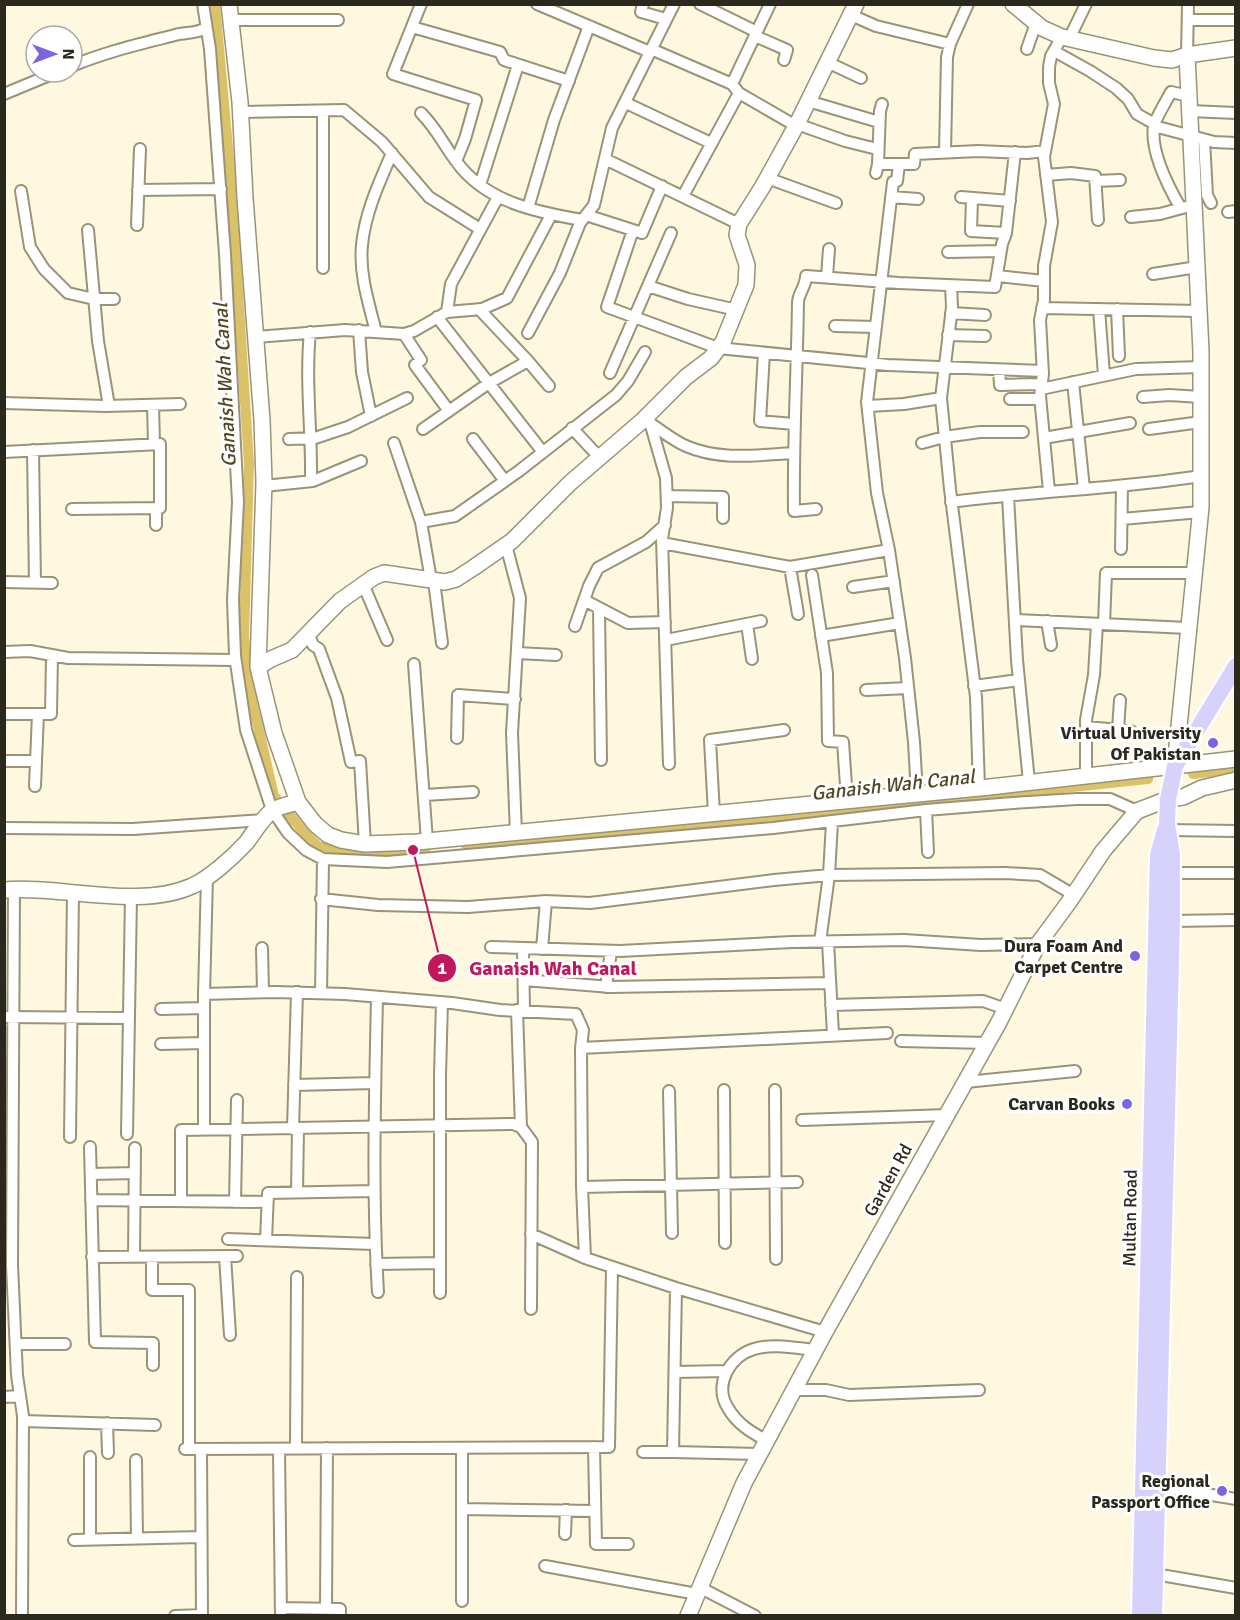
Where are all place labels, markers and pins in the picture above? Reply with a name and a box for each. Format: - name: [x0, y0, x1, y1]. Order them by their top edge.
- place label: Virtual University Of Pakistan: [1060, 722, 1201, 765]
- marker: Virtual University Of Pakistan: [1206, 736, 1220, 750]
- place label: Dura Foam And Carpet Centre: [1004, 935, 1123, 978]
- callout: Ganaish Wah Canal: [427, 949, 648, 987]
- marker: Dura Foam And Carpet Centre: [1128, 949, 1142, 963]
- place label: Carvan Books: [1008, 1093, 1115, 1115]
- marker: Carvan Books: [1120, 1097, 1134, 1111]
- place label: Regional Passport Office: [1091, 1470, 1210, 1513]
- marker: Regional Passport Office: [1215, 1484, 1229, 1498]

